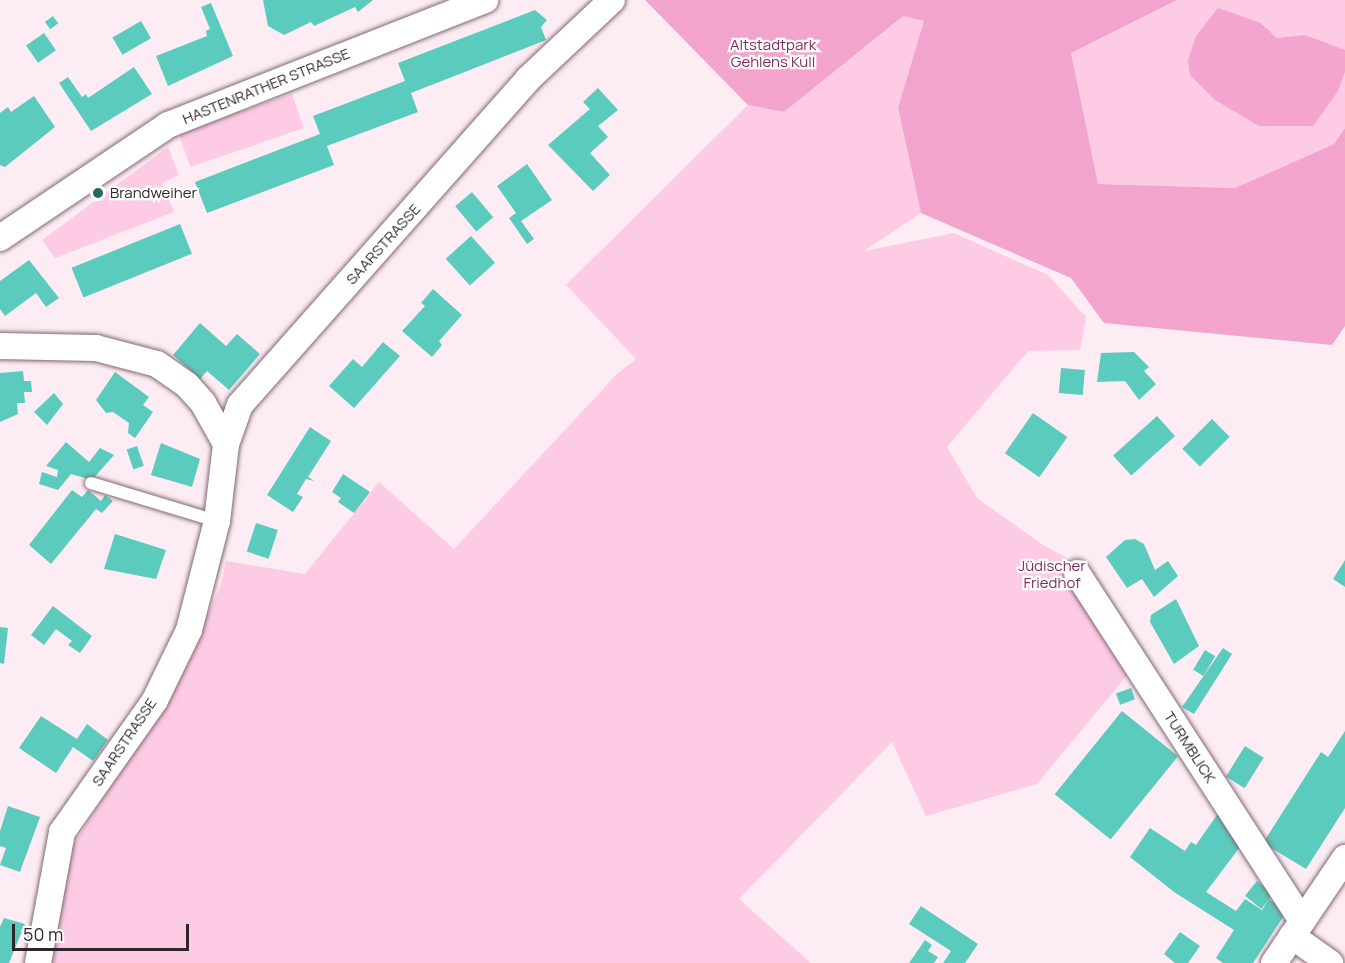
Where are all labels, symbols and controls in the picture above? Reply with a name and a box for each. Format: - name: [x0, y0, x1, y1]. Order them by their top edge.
- park label: Altstadtpark Gehlens Kull: [730, 35, 816, 70]
- street label: HASTENRATHER STRASSE: [180, 44, 352, 128]
- place label: Brandweiher: [110, 184, 197, 202]
- marker: Brandweiher: [91, 186, 105, 200]
- street label: SAARSTRASSE: [342, 200, 424, 288]
- park label: Jüdischer Friedhof: [1018, 556, 1086, 591]
- street label: SAARSTRASSE: [88, 695, 160, 789]
- street label: TURMBLICK: [1160, 708, 1220, 786]
- scale bar: [15, 912, 192, 950]
- text: 50 m: [23, 922, 63, 946]

